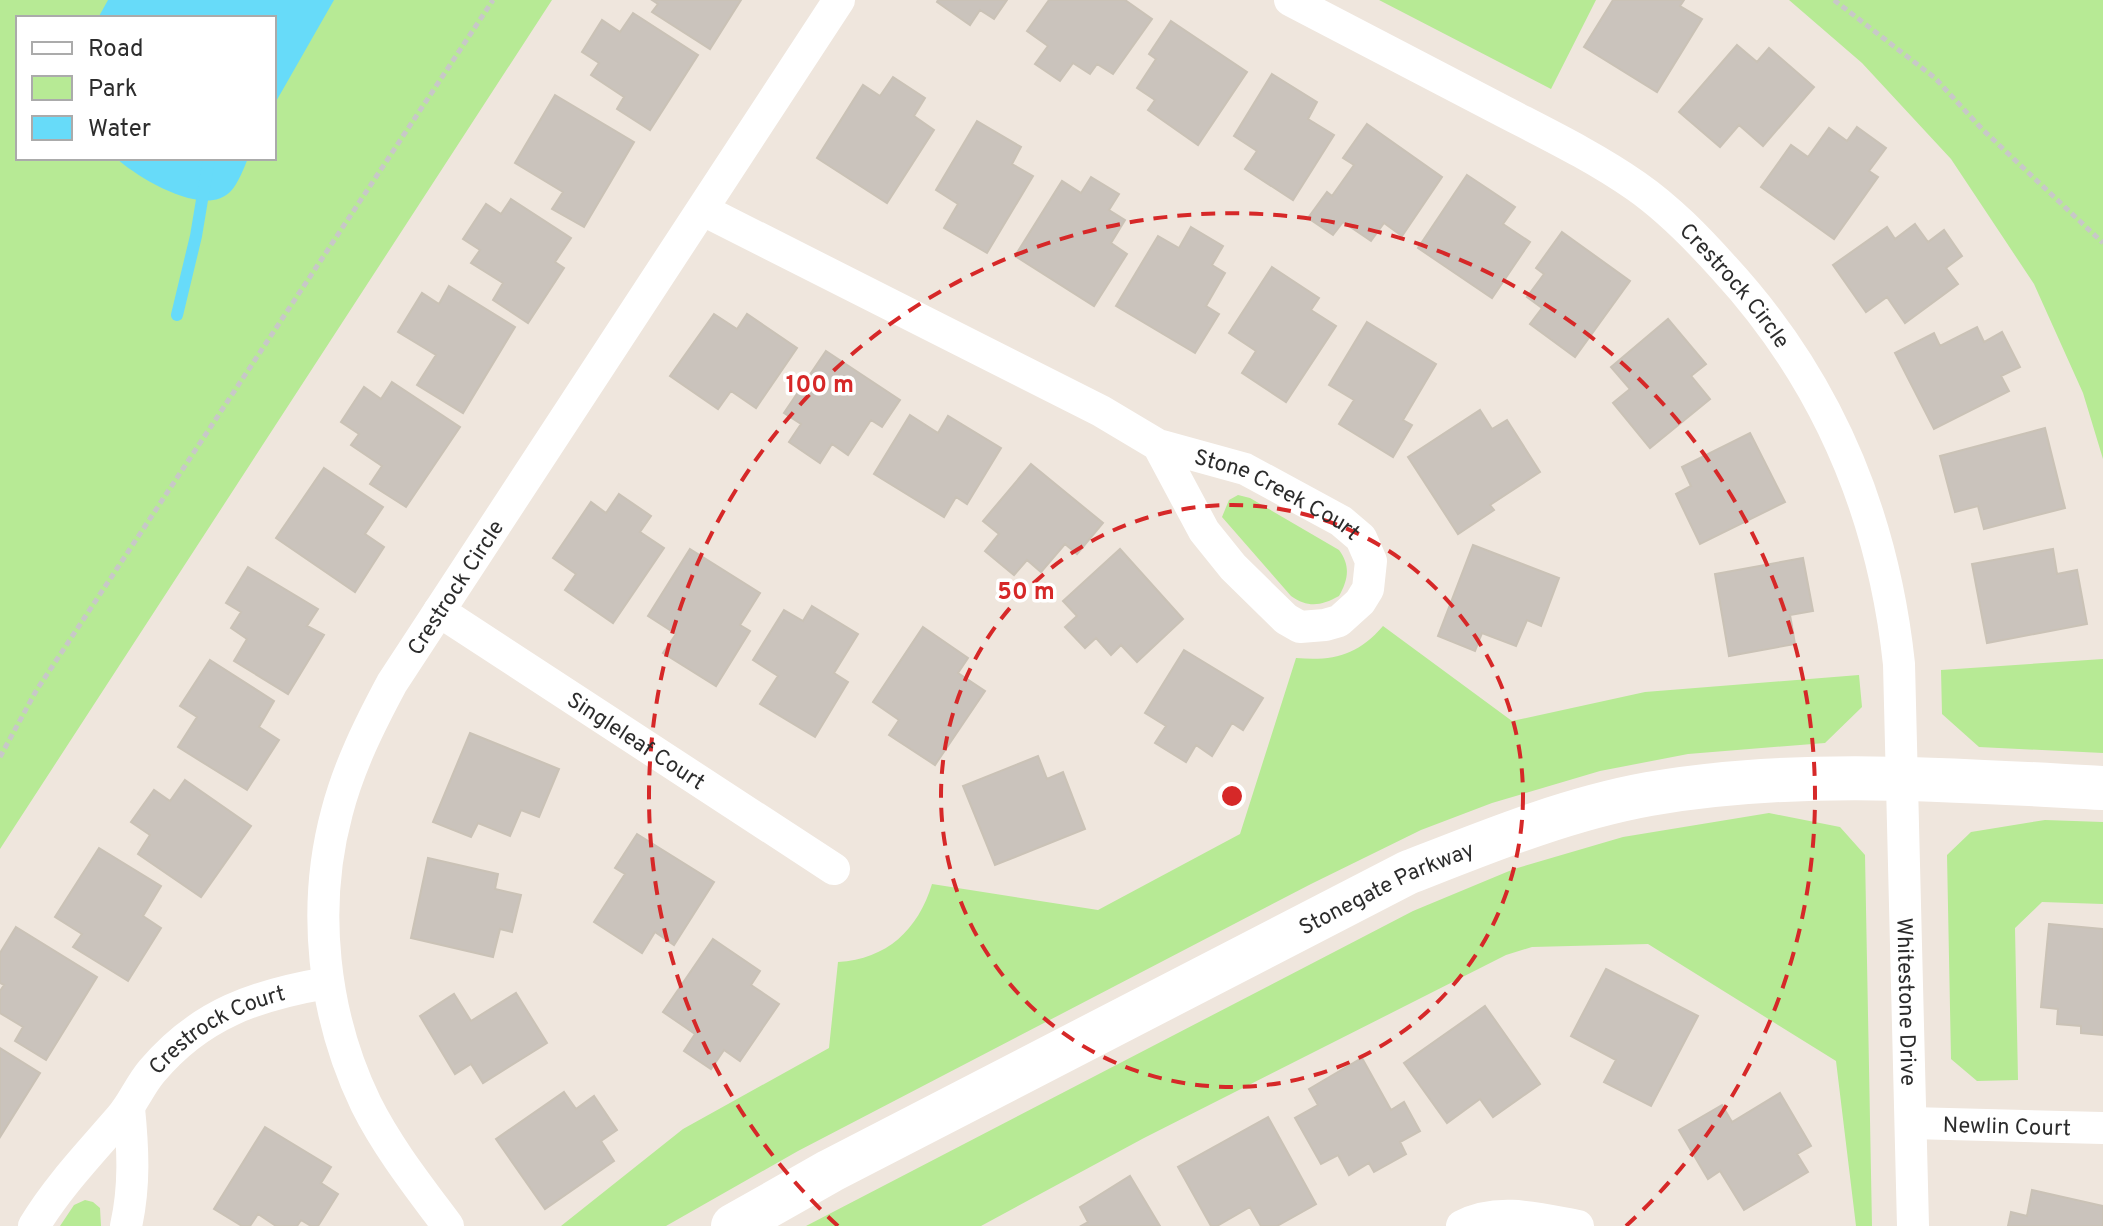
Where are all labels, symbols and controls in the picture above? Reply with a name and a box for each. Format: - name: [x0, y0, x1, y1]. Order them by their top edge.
- legend: [16, 16, 276, 160]
- text: Road: [88, 35, 144, 65]
- text: Park: [88, 75, 138, 105]
- text: Water: [88, 115, 151, 145]
- street label: Crestrock Circle: [1673, 218, 1794, 354]
- text: 100 m: [786, 371, 854, 401]
- street label: Stone Creek Court: [1191, 445, 1365, 547]
- street label: Crestrock Circle: [403, 516, 511, 661]
- text: 50 m: [997, 578, 1055, 608]
- street label: Singleleaf Court: [561, 687, 709, 797]
- centre of rings: [1218, 782, 1246, 810]
- street label: Stonegate Parkway: [1295, 837, 1478, 942]
- street label: Whitestone Drive: [1889, 917, 1921, 1086]
- street label: Crestrock Court: [144, 981, 288, 1081]
- street label: Newlin Court: [1942, 1113, 2071, 1143]

